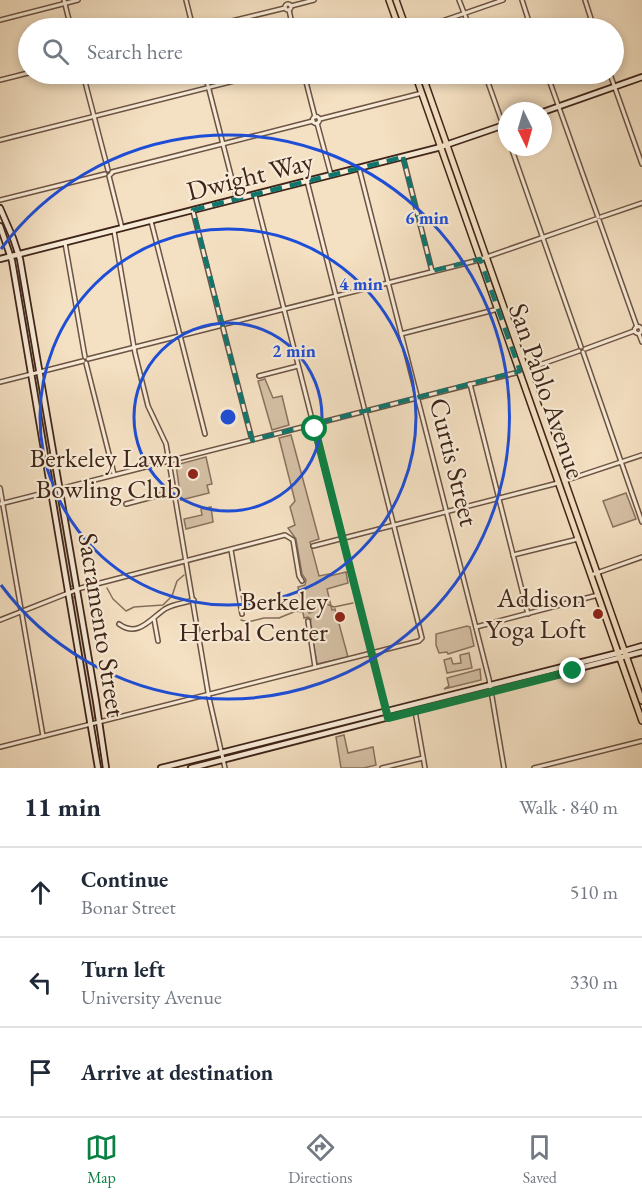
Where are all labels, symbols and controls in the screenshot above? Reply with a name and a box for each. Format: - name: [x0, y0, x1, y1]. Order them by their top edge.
- search box: [18, 18, 624, 84]
- icon: search: [39, 35, 72, 68]
- text: Search here: [87, 37, 182, 66]
- north arrow: [498, 102, 552, 156]
- street label: Dwight Way: [183, 143, 317, 208]
- text: 6 min: [405, 206, 449, 229]
- text: 4 min: [339, 272, 383, 295]
- street label: San Pablo Avenue: [501, 298, 594, 483]
- text: 2 min: [272, 339, 316, 362]
- street label: Curtis Street: [422, 394, 487, 530]
- centre of rings: [218, 407, 238, 427]
- route start: [301, 415, 327, 441]
- place label: Berkeley Lawn Bowling Club: [29, 440, 181, 506]
- marker: Berkeley Lawn Bowling Club: [186, 467, 200, 481]
- street label: Sacramento Street: [71, 530, 134, 720]
- place label: Addison Yoga Loft: [486, 580, 587, 646]
- place label: Berkeley Herbal Center: [179, 583, 328, 649]
- marker: Addison Yoga Loft: [591, 607, 605, 621]
- marker: Berkeley Herbal Center: [333, 610, 347, 624]
- route end: [559, 657, 585, 683]
- text: 11 min: [24, 790, 101, 824]
- text: Walk · 840 m: [519, 794, 618, 820]
- text: Continue: [81, 865, 168, 894]
- icon: ahead: [24, 876, 57, 909]
- text: 510 m: [570, 879, 618, 905]
- text: Bonar Street: [81, 894, 176, 920]
- text: Turn left: [81, 955, 165, 984]
- icon: left: [24, 966, 57, 999]
- text: 330 m: [570, 969, 618, 995]
- text: University Avenue: [81, 984, 222, 1010]
- icon: arrive: [24, 1056, 57, 1089]
- text: Arrive at destination: [81, 1058, 273, 1087]
- tab: Map: [85, 1131, 118, 1188]
- tab: Directions: [288, 1131, 353, 1188]
- tab: Saved: [523, 1131, 557, 1188]

